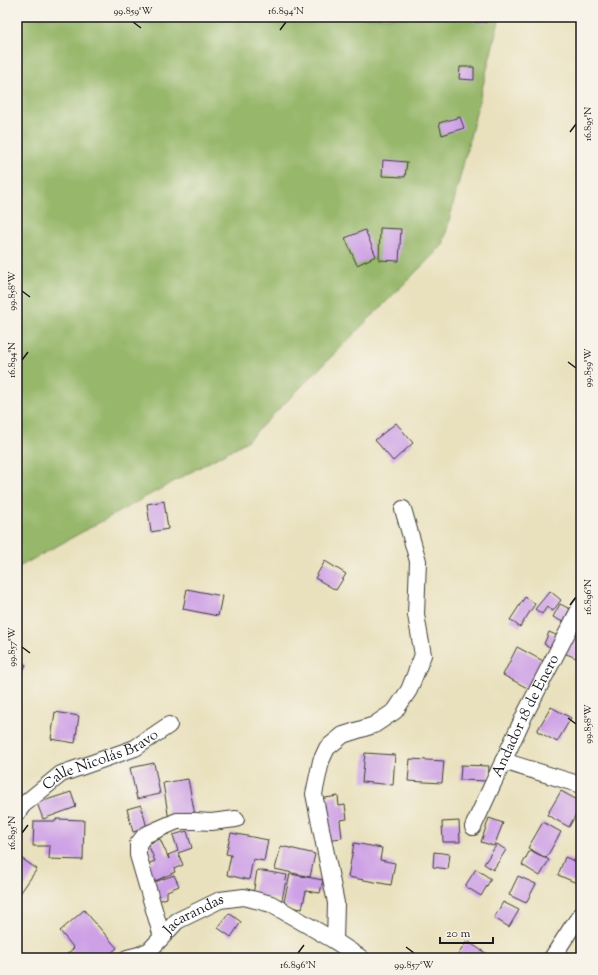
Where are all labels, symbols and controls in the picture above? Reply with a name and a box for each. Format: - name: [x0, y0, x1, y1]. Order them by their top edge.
- text: 99.859°W: [113, 4, 153, 19]
- text: 16.894°N: [268, 4, 304, 19]
- text: 16.895°N: [581, 107, 596, 141]
- text: 99.858°W: [5, 271, 20, 311]
- text: 16.894°N: [5, 342, 20, 378]
- text: 99.859°W: [581, 348, 596, 388]
- text: 16.896°N: [581, 579, 596, 615]
- text: 99.857°W: [5, 627, 20, 667]
- street label: Andador 18 de Enero: [487, 651, 565, 781]
- text: 99.858°W: [581, 704, 596, 744]
- street label: Calle Nicolás Bravo: [38, 724, 163, 795]
- text: 16.895°N: [5, 816, 20, 850]
- street label: Jacarandas: [158, 889, 225, 940]
- scale bar: [440, 919, 493, 945]
- text: 20 m: [446, 925, 471, 943]
- text: 16.896°N: [280, 958, 316, 973]
- text: 99.857°W: [394, 958, 434, 973]

